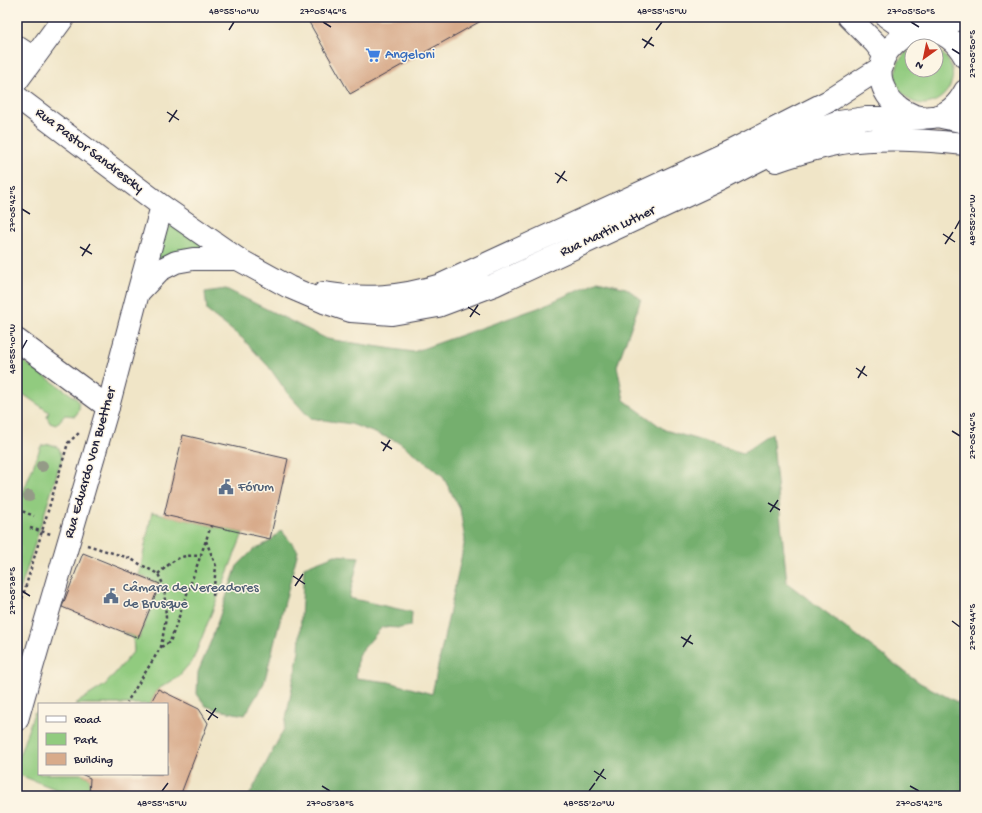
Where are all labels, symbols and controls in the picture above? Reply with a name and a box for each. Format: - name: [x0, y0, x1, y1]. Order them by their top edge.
- text: 48°55'10"W: [209, 6, 260, 18]
- text: 27°05'46"S: [300, 6, 347, 18]
- text: 48°55'15"W: [637, 6, 687, 18]
- text: 27°05'50"S: [887, 6, 935, 18]
- text: 27°05'50"S: [967, 30, 979, 78]
- north arrow: [904, 38, 944, 78]
- supermarket icon: Angeloni: [364, 46, 382, 64]
- place label: Angeloni: [385, 47, 435, 64]
- text: N: [913, 58, 926, 72]
- street label: Rua Pastor Sandrescky: [31, 105, 147, 197]
- text: 27°05'42"S: [7, 185, 19, 232]
- text: 48°55'20"W: [967, 194, 979, 246]
- street label: Rua Martin Luther: [558, 202, 659, 262]
- text: 48°55'10"W: [7, 323, 19, 374]
- street label: Rua Eduardo Von Buettner: [61, 385, 121, 540]
- text: 27°05'46"S: [967, 412, 979, 459]
- public building icon: Fórum: [217, 478, 235, 496]
- place label: Fórum: [237, 479, 274, 496]
- text: 27°05'38"S: [7, 567, 19, 615]
- place label: Câmara de Vereadores de Brusque: [123, 580, 259, 613]
- public building icon: Câmara de Vereadores de Brusque: [102, 587, 120, 605]
- text: 27°05'44"S: [967, 603, 979, 650]
- legend: [38, 703, 168, 775]
- text: Road: [74, 714, 101, 728]
- text: Park: [73, 734, 99, 748]
- text: Building: [73, 754, 113, 768]
- text: 48°55'15"W: [137, 798, 187, 810]
- text: 27°05'38"S: [306, 798, 354, 810]
- text: 48°55'20"W: [563, 798, 615, 810]
- text: 27°05'42"S: [896, 798, 943, 810]

